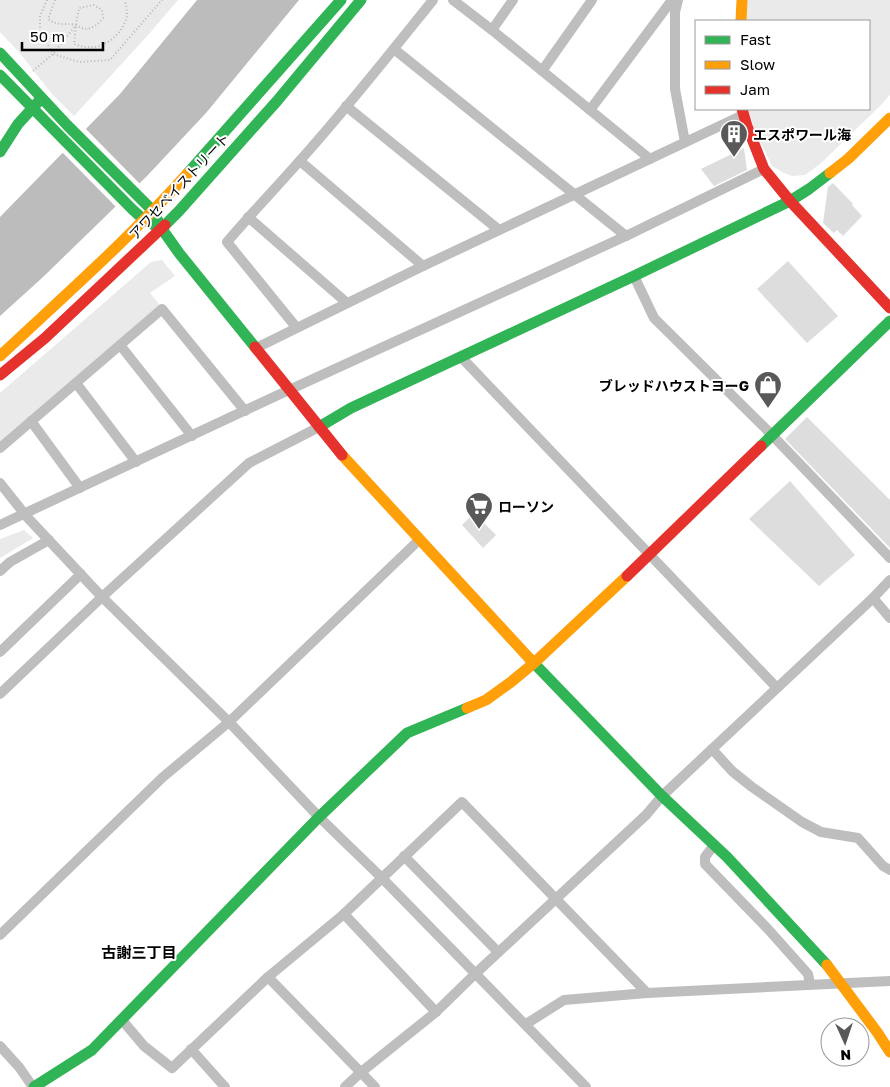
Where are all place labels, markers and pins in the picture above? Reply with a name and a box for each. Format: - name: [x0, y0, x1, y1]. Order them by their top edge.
- building icon: エスポワール海: [719, 119, 749, 158]
- place label: エスポワール海: [753, 126, 851, 143]
- shop icon: ブレッドハウストヨーG: [753, 370, 783, 409]
- place label: ブレッドハウストヨーG: [599, 377, 749, 394]
- supermarket icon: ローソン: [464, 491, 494, 530]
- place label: ローソン: [498, 498, 554, 515]

